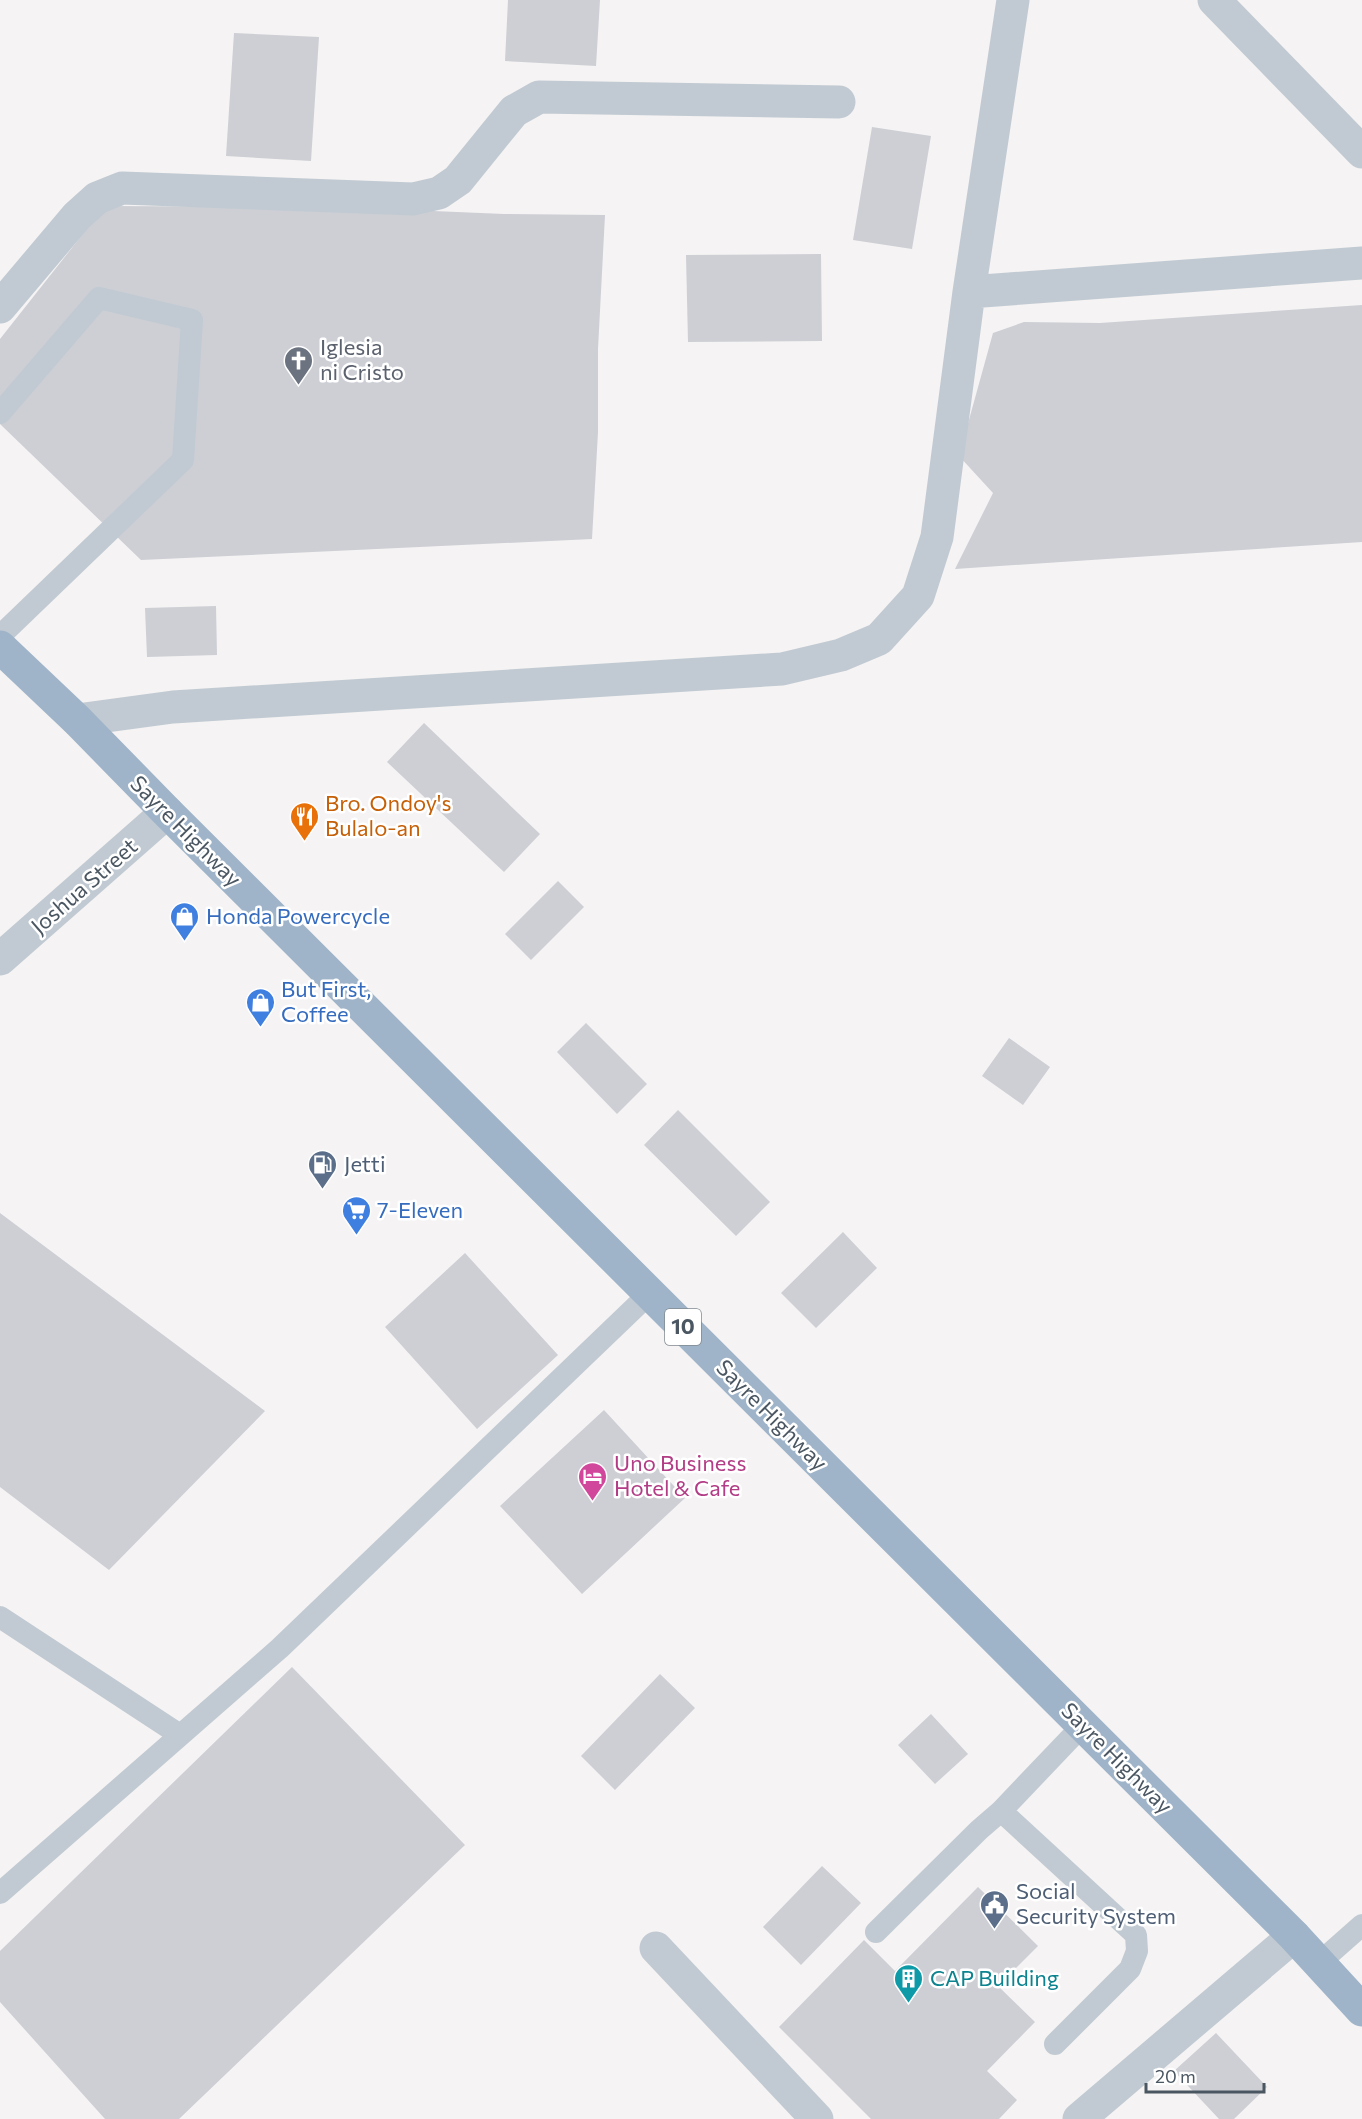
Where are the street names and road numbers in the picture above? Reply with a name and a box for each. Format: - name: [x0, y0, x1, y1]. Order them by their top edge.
- street label: Sayre Highway: [125, 769, 248, 892]
- street label: Joshua Street: [25, 832, 142, 939]
- road number: 10: [665, 1309, 701, 1345]
- street label: Sayre Highway: [711, 1353, 834, 1476]
- street label: Sayre Highway: [1056, 1696, 1179, 1819]

